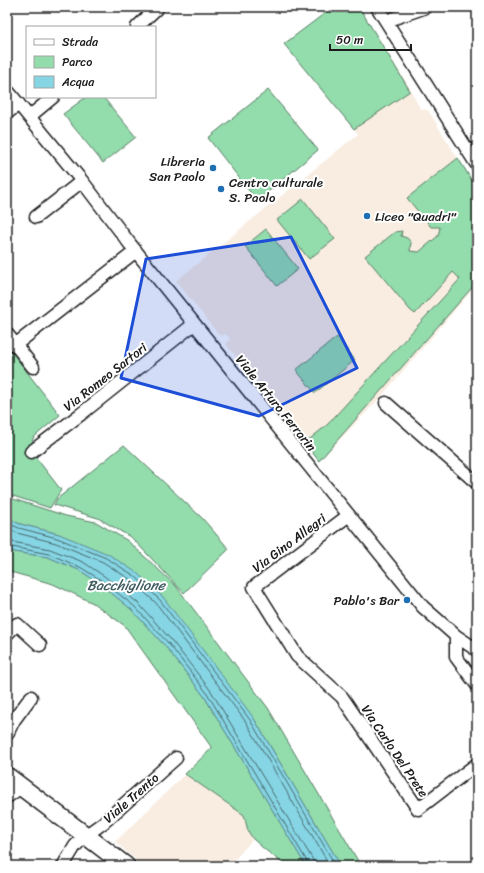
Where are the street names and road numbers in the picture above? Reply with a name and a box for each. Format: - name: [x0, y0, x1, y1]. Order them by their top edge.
- street label: Via Romeo Sartori: [58, 336, 152, 417]
- street label: Viale Arturo Ferrarin: [230, 350, 322, 456]
- street label: Via Gino Allegri: [247, 507, 331, 579]
- street label: Via Carlo Del Prete: [355, 700, 435, 803]
- street label: Viale Trento: [98, 767, 165, 829]

